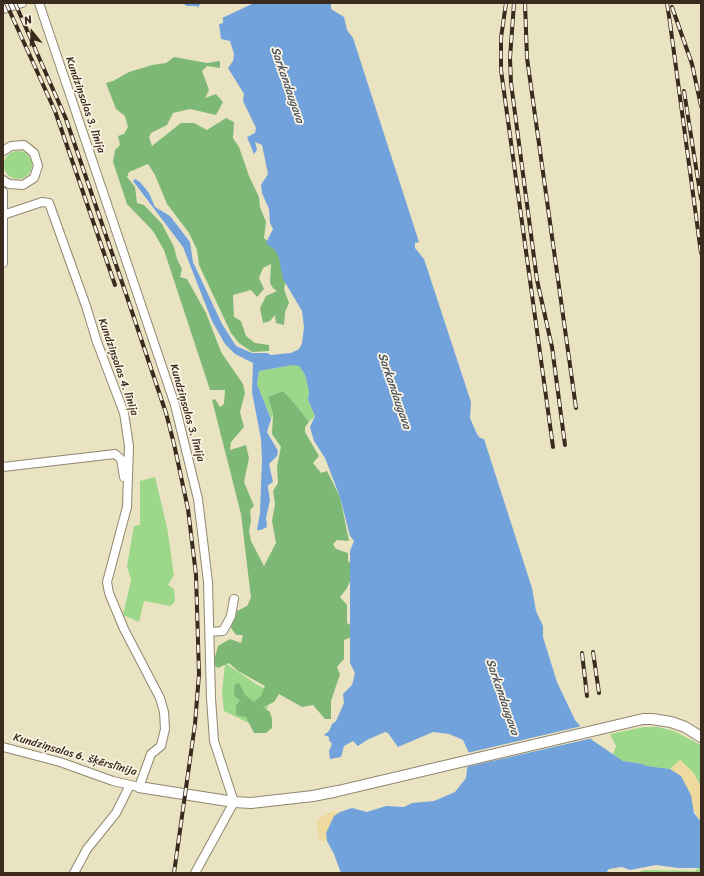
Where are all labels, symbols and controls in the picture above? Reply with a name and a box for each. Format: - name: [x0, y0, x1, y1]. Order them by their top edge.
- text: N: [22, 10, 35, 30]
- north arrow: [12, 12, 52, 52]
- water label: Sarkandaugava: [267, 45, 307, 125]
- street label: Kundziņsalas 3. līnija: [62, 55, 108, 155]
- street label: Kundziņsalas 4. līnija: [95, 317, 141, 417]
- water label: Sarkandaugava: [374, 351, 414, 431]
- street label: Kundziņsalas 3. līnija: [167, 363, 207, 463]
- water label: Sarkandaugava: [482, 657, 522, 737]
- street label: Kundziņsalas 6. šķērslīnija: [12, 731, 138, 779]

